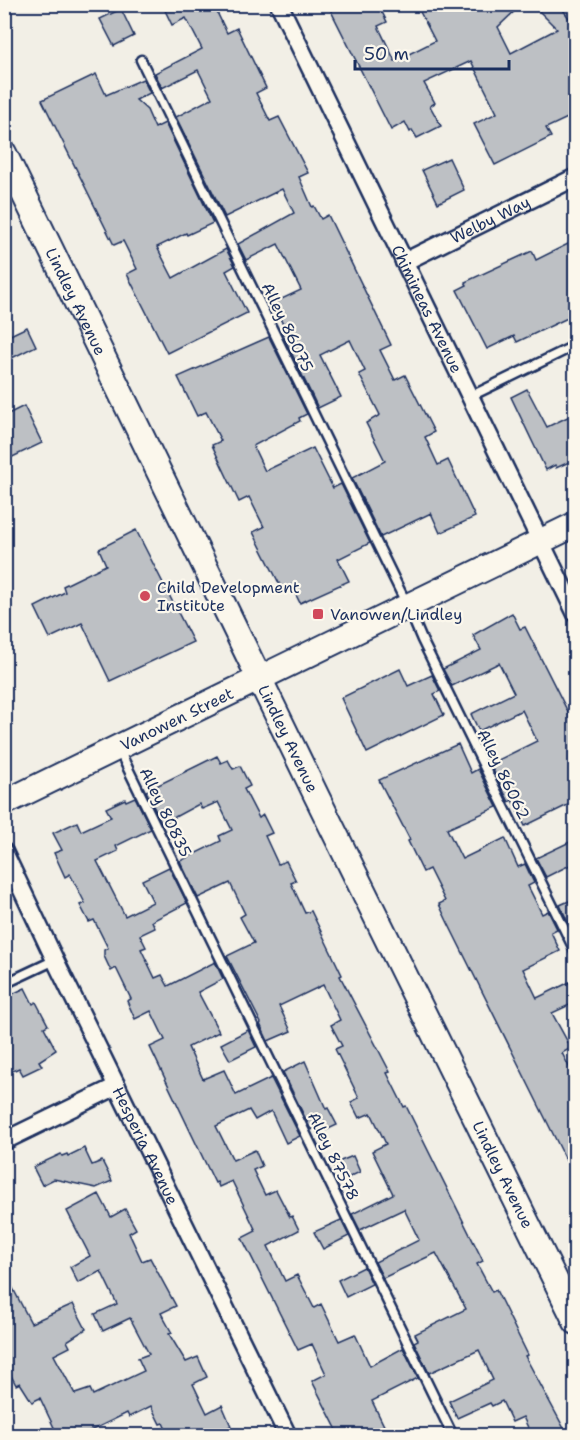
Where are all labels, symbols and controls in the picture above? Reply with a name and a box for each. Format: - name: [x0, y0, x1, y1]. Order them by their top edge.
- scale bar: [355, 33, 510, 71]
- text: 50 m: [364, 42, 409, 66]
- street label: Welby Way: [447, 191, 534, 248]
- street label: Chimineas Avenue: [387, 241, 467, 377]
- street label: Lindley Avenue: [41, 244, 111, 359]
- street label: Alley 86075: [257, 279, 318, 375]
- place label: Child Development Institute: [157, 577, 300, 616]
- marker: Child Development Institute: [138, 589, 152, 603]
- place label: Vanowen/Lindley: [330, 604, 462, 625]
- marker: Vanowen/Lindley: [311, 607, 325, 621]
- street label: Lindley Avenue: [253, 681, 323, 796]
- street label: Vanowen Street: [117, 683, 237, 756]
- street label: Alley 86062: [473, 725, 535, 823]
- street label: Alley 80835: [135, 764, 196, 861]
- street label: Hesperia Avenue: [108, 1083, 183, 1208]
- street label: Alley 87578: [303, 1108, 364, 1204]
- street label: Lindley Avenue: [467, 1118, 538, 1232]

